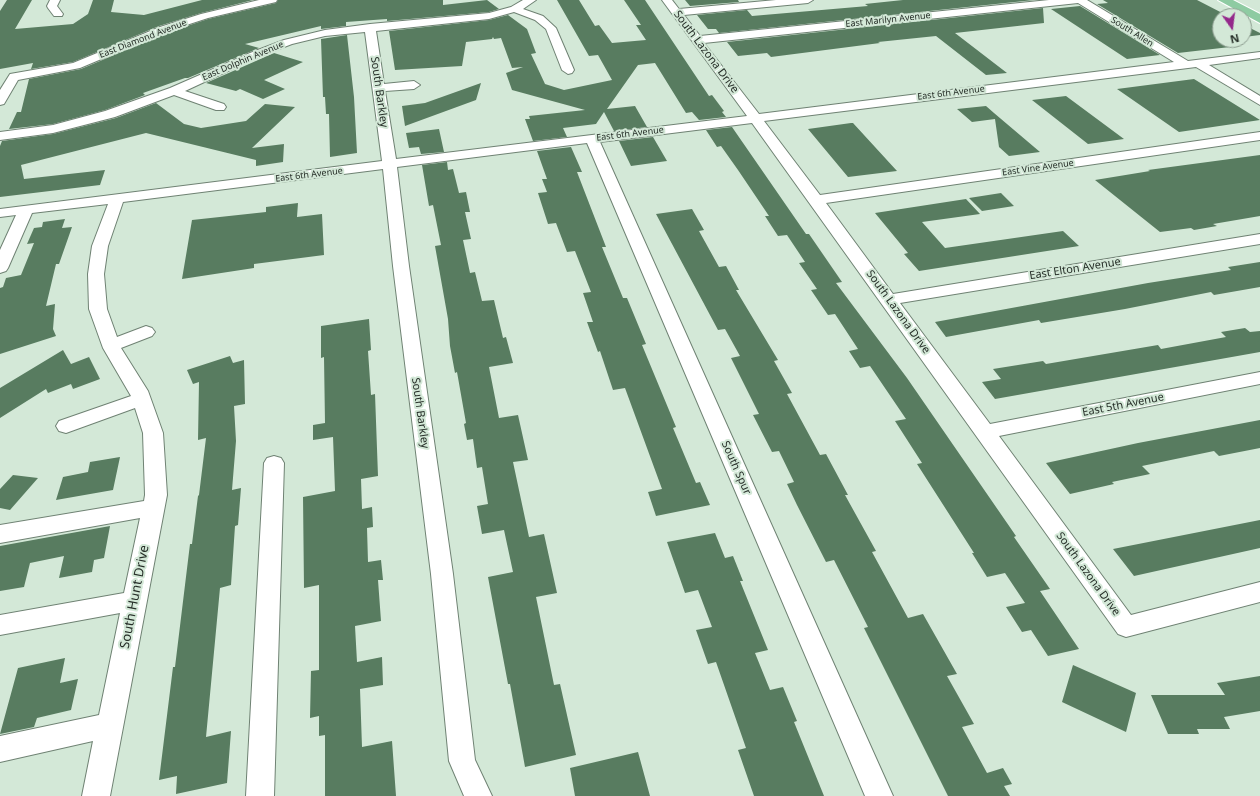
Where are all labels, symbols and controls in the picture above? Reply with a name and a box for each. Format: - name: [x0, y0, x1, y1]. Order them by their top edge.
- street label: South Lazona Drive: [671, 8, 741, 96]
- north arrow: [1212, 8, 1252, 48]
- street label: East Marilyn Avenue: [845, 10, 931, 30]
- street label: South Allen: [1109, 15, 1155, 49]
- street label: East Diamond Avenue: [98, 17, 188, 61]
- text: N: [1229, 31, 1241, 48]
- street label: East Dolphin Avenue: [201, 39, 285, 83]
- street label: South Barkley: [368, 56, 390, 128]
- street label: East 6th Avenue: [917, 84, 985, 102]
- street label: East 6th Avenue: [596, 125, 664, 143]
- street label: East Vine Avenue: [1001, 158, 1075, 178]
- street label: East 6th Avenue: [275, 166, 343, 184]
- street label: East Elton Avenue: [1028, 255, 1122, 283]
- street label: South Lazona Drive: [863, 268, 933, 356]
- street label: South Barkley: [409, 377, 431, 449]
- street label: East 5th Avenue: [1081, 391, 1165, 419]
- street label: South Spur: [718, 439, 754, 497]
- street label: South Lazona Drive: [1053, 530, 1123, 618]
- street label: South Hunt Drive: [117, 544, 153, 650]

